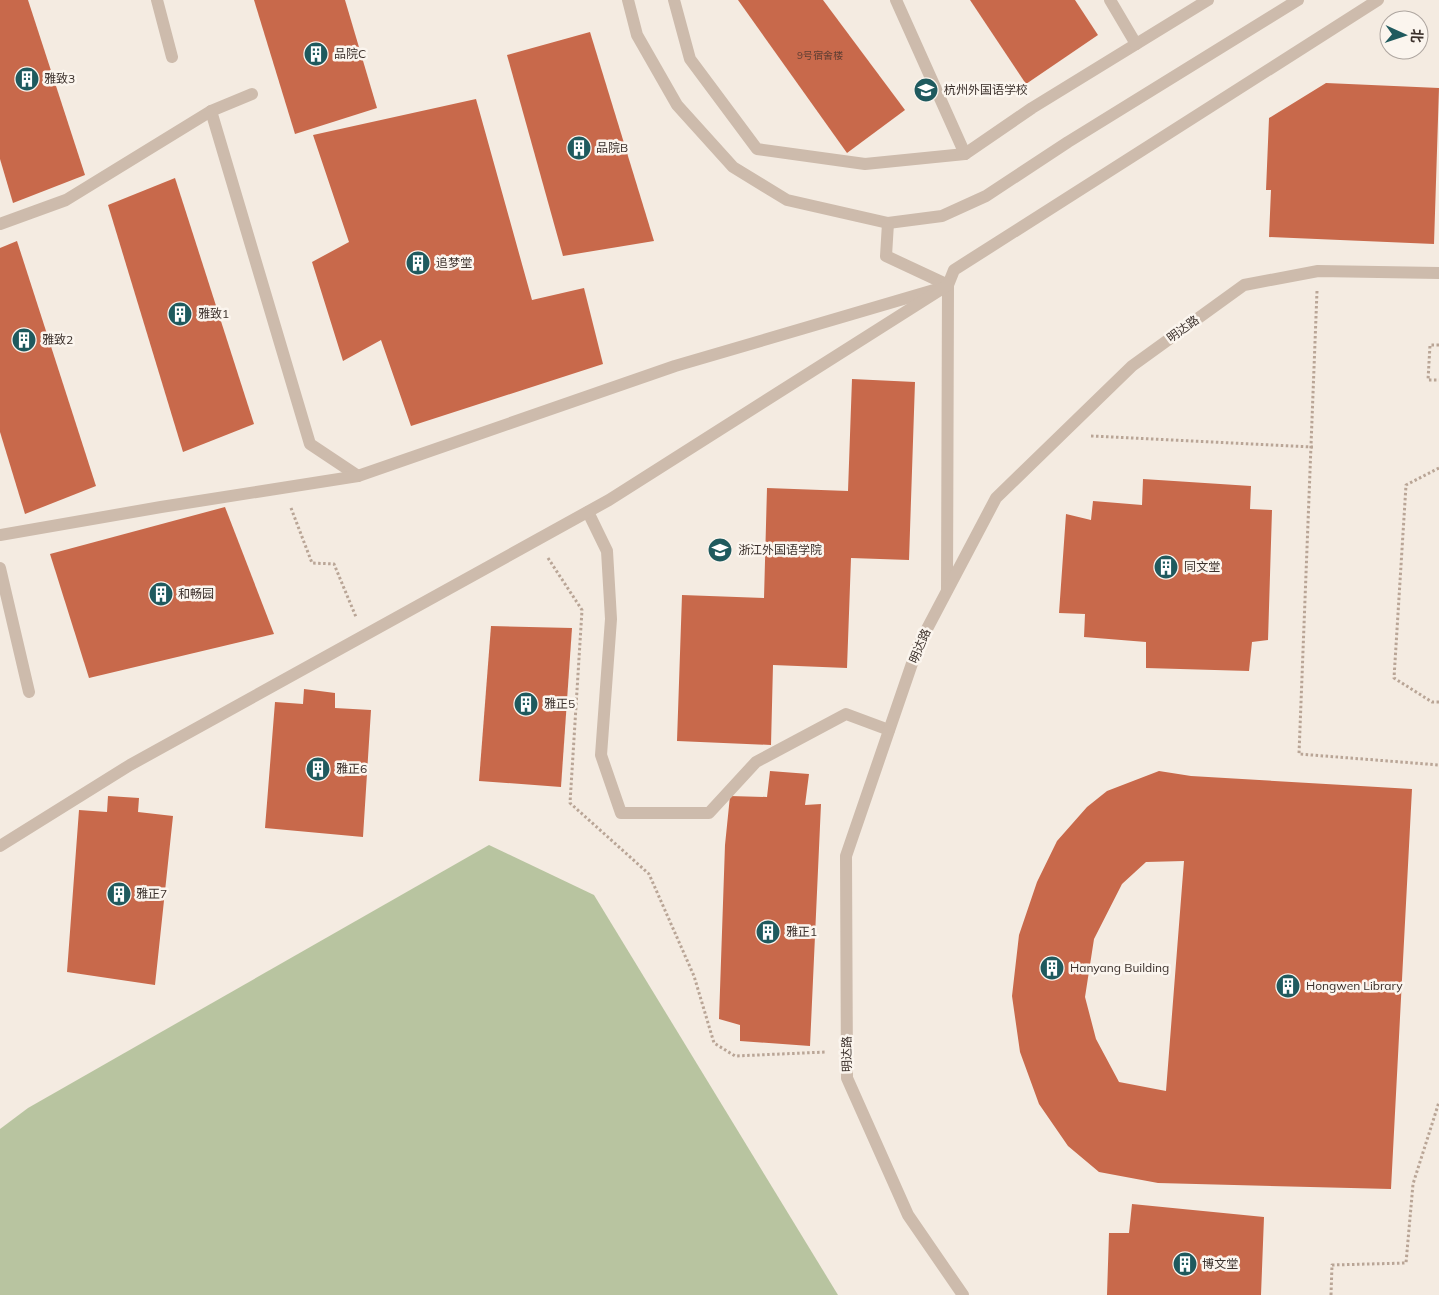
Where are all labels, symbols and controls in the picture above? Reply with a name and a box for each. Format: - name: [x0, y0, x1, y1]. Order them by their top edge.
- north arrow: [1379, 10, 1429, 60]
- text: 北: [1408, 28, 1426, 43]
- building icon: 品院C: [303, 41, 329, 67]
- place label: 品院C: [334, 46, 366, 61]
- house number: 9号宿舍楼: [797, 49, 843, 62]
- building icon: 雅致3: [14, 66, 40, 92]
- place label: 雅致3: [44, 71, 75, 86]
- school or university icon: 杭州外国语学校: [913, 77, 939, 103]
- place label: 杭州外国语学校: [944, 82, 1028, 97]
- building icon: 品院B: [566, 135, 592, 161]
- place label: 品院B: [596, 140, 628, 155]
- building icon: 追梦堂: [405, 250, 431, 276]
- place label: 追梦堂: [436, 255, 472, 270]
- building icon: 雅致1: [167, 301, 193, 327]
- place label: 雅致1: [198, 306, 229, 321]
- street label: 明达路: [1164, 312, 1202, 345]
- building icon: 雅致2: [11, 327, 37, 353]
- place label: 雅致2: [42, 332, 73, 347]
- school or university icon: 浙江外国语学院: [707, 537, 733, 563]
- place label: 浙江外国语学院: [738, 542, 822, 557]
- building icon: 同文堂: [1153, 554, 1179, 580]
- place label: 同文堂: [1184, 559, 1220, 574]
- building icon: 和畅园: [148, 581, 174, 607]
- place label: 和畅园: [178, 586, 214, 601]
- street label: 明达路: [906, 626, 933, 665]
- building icon: 雅正5: [513, 691, 539, 717]
- place label: 雅正5: [544, 696, 575, 711]
- building icon: 雅正6: [305, 756, 331, 782]
- place label: 雅正6: [336, 761, 367, 776]
- building icon: 雅正7: [106, 881, 132, 907]
- place label: 雅正7: [136, 886, 167, 901]
- building icon: 雅正1: [755, 919, 781, 945]
- place label: 雅正1: [786, 924, 817, 939]
- building icon: Hanyang Building: [1039, 955, 1065, 981]
- place label: Hanyang Building: [1070, 960, 1169, 975]
- building icon: Hongwen Library: [1275, 973, 1301, 999]
- place label: Hongwen Library: [1306, 978, 1403, 993]
- street label: 明达路: [839, 1036, 854, 1072]
- building icon: 博文堂: [1172, 1251, 1198, 1277]
- place label: 博文堂: [1202, 1256, 1238, 1271]

